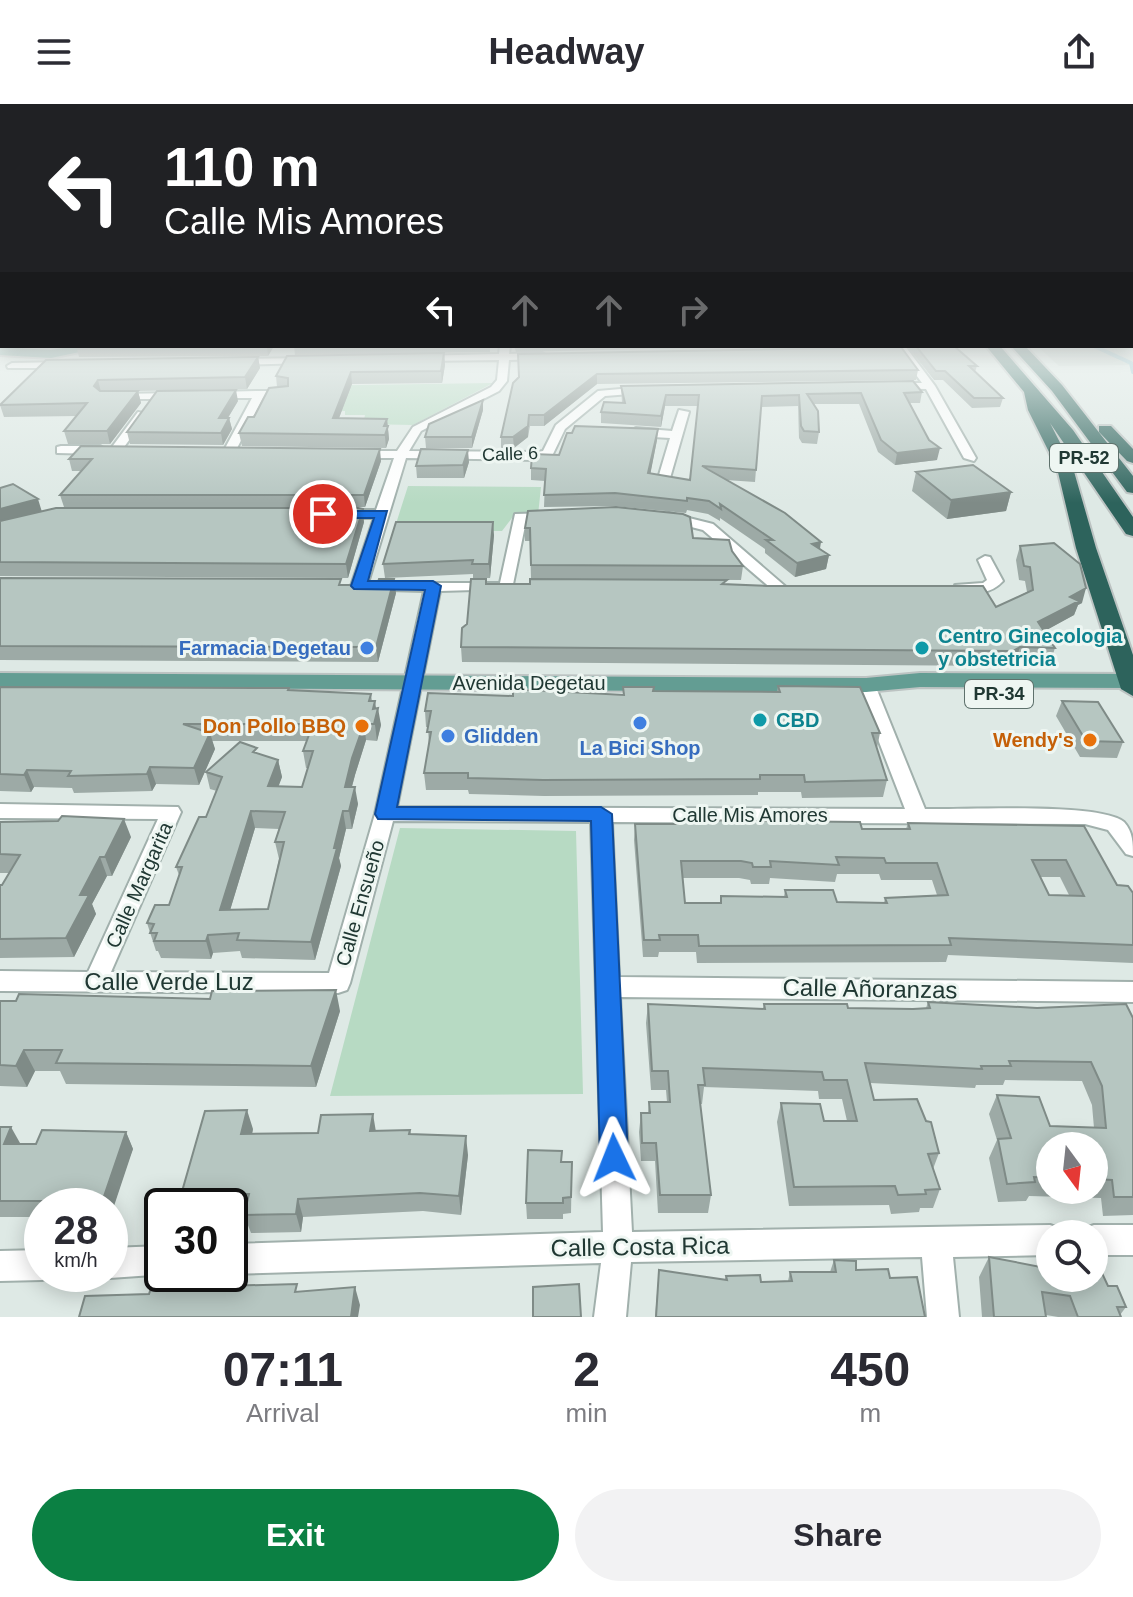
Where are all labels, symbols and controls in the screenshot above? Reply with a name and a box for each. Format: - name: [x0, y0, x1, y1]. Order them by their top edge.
- icon: menu: [32, 30, 76, 74]
- icon: share: [1057, 30, 1101, 74]
- text: Headway: [488, 31, 645, 72]
- text: 110 m: [164, 135, 320, 198]
- icon: left: [32, 136, 136, 240]
- text: Calle Mis Amores: [164, 201, 444, 242]
- icon: left: [419, 288, 463, 332]
- icon: ahead: [503, 288, 547, 332]
- icon: ahead: [587, 288, 631, 332]
- icon: right: [671, 288, 715, 332]
- street label: Calle 6: [482, 443, 538, 465]
- road number: PR-52: [1050, 444, 1118, 472]
- pin: [289, 480, 357, 548]
- icon: arrive: [301, 492, 345, 536]
- place label: Centro Ginecologia y obstetricia: [938, 625, 1123, 670]
- place label: Farmacia Degetau: [179, 637, 351, 659]
- marker: Farmacia Degetau: [358, 639, 376, 657]
- marker: Centro Ginecologia y obstetricia: [913, 639, 931, 657]
- street label: Avenida Degetau: [452, 672, 606, 694]
- road number: PR-34: [965, 680, 1033, 708]
- place label: CBD: [776, 709, 819, 731]
- marker: CBD: [751, 711, 769, 729]
- marker: La Bici Shop: [631, 714, 649, 732]
- place label: Don Pollo BBQ: [203, 715, 346, 737]
- marker: Don Pollo BBQ: [353, 717, 371, 735]
- place label: Glidden: [464, 725, 538, 747]
- marker: Glidden: [439, 727, 457, 745]
- place label: Wendy's: [993, 729, 1074, 751]
- marker: Wendy's: [1081, 731, 1099, 749]
- place label: La Bici Shop: [579, 737, 701, 759]
- street label: Calle Mis Amores: [672, 804, 828, 826]
- street label: Calle Margarita: [101, 818, 177, 951]
- street label: Calle Ensueño: [331, 837, 389, 969]
- street label: Calle Verde Luz: [84, 968, 254, 995]
- street label: Calle Añoranzas: [782, 973, 958, 1004]
- position arrow: [572, 1116, 656, 1200]
- north arrow: [1036, 1132, 1108, 1204]
- map controls: [1036, 1132, 1108, 1292]
- speed limit sign: 30: [144, 1188, 248, 1292]
- text: 28: [54, 1208, 98, 1252]
- button: search: [1036, 1220, 1108, 1292]
- street label: Calle Costa Rica: [550, 1231, 730, 1262]
- text: km/h: [54, 1249, 98, 1271]
- text: 07:11: [223, 1343, 343, 1396]
- text: 2: [573, 1343, 600, 1396]
- text: 450: [830, 1343, 910, 1396]
- text: Arrival: [246, 1398, 320, 1428]
- text: min: [566, 1398, 607, 1428]
- text: m: [859, 1398, 881, 1428]
- button: Exit: [32, 1489, 559, 1581]
- button: Share: [575, 1489, 1101, 1581]

